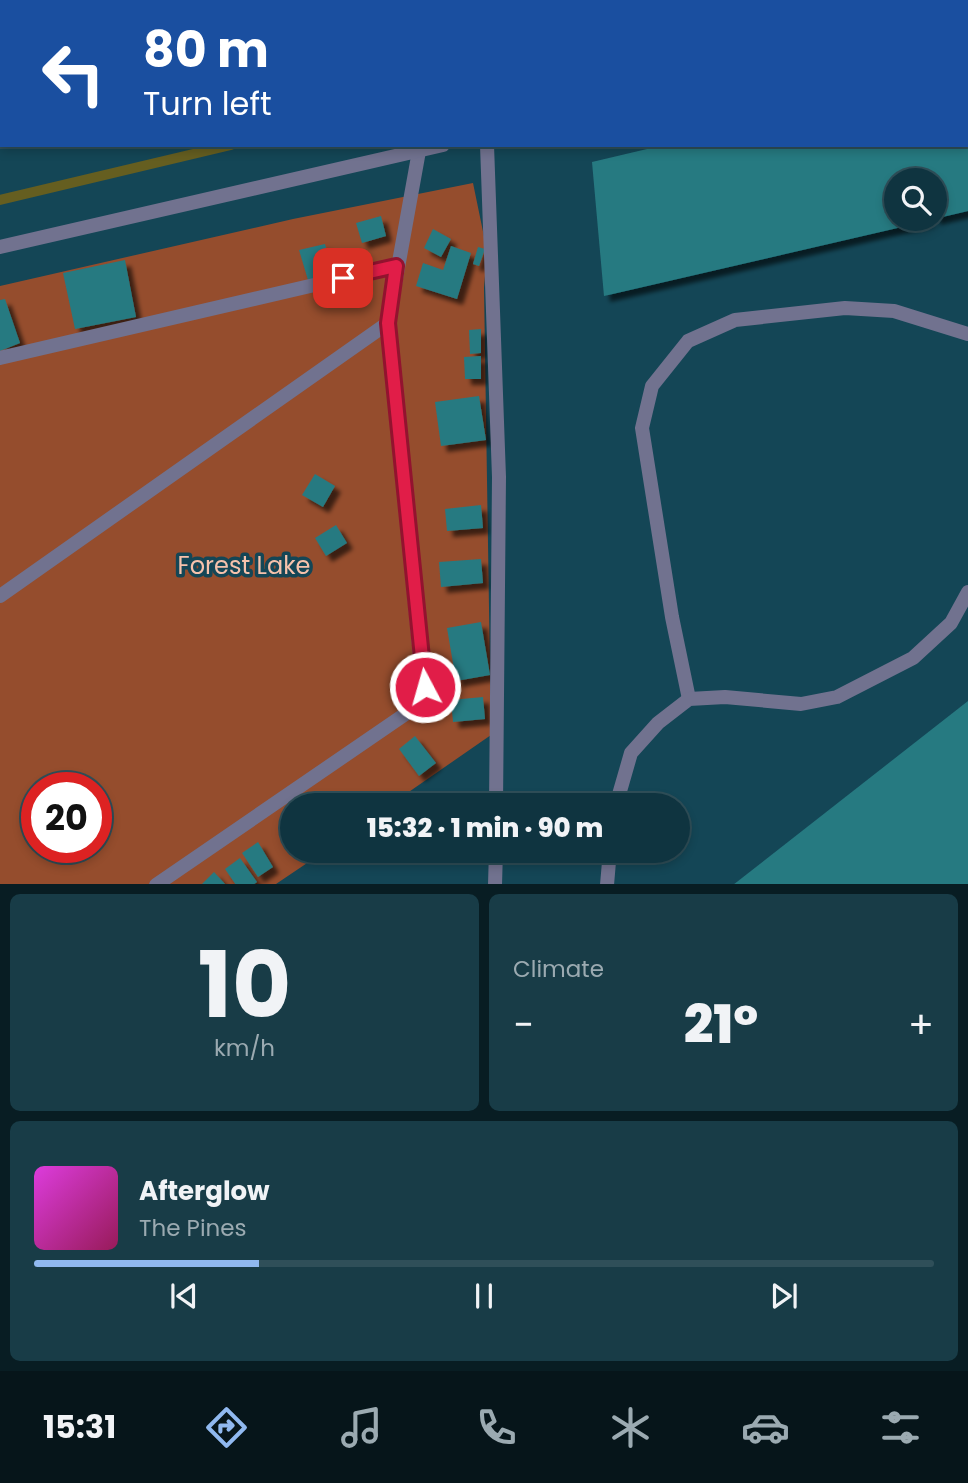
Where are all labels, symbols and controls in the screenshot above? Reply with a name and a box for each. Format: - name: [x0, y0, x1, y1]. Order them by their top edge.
- text: 80 m: [143, 16, 269, 84]
- icon: left: [28, 28, 119, 119]
- text: Turn left: [143, 81, 272, 126]
- map controls: [884, 168, 947, 231]
- button: search: [884, 168, 947, 231]
- pin: [313, 248, 373, 308]
- icon: arrive: [324, 259, 362, 297]
- park label: Forest Lake: [178, 549, 310, 582]
- position arrow: [388, 650, 462, 724]
- speed limit sign: 20: [21, 772, 112, 863]
- text: 15:32 · 1 min · 90 m: [367, 810, 603, 846]
- text: 10: [198, 921, 291, 1049]
- text: Climate: [513, 953, 604, 985]
- text: 21°: [684, 988, 758, 1061]
- text: −: [513, 998, 534, 1051]
- text: +: [908, 998, 934, 1051]
- text: km/h: [214, 1032, 275, 1064]
- text: Afterglow: [139, 1173, 270, 1209]
- text: The Pines: [139, 1212, 247, 1244]
- icon: previous: [165, 1277, 203, 1315]
- icon: pause: [465, 1277, 503, 1315]
- icon: next: [765, 1277, 803, 1315]
- icon: directions: [202, 1403, 251, 1452]
- icon: music: [337, 1403, 386, 1452]
- icon: phone: [472, 1403, 521, 1452]
- icon: climate: [606, 1403, 655, 1452]
- icon: car: [741, 1403, 790, 1452]
- icon: filters: [876, 1403, 925, 1452]
- text: 15:31: [43, 1404, 116, 1449]

